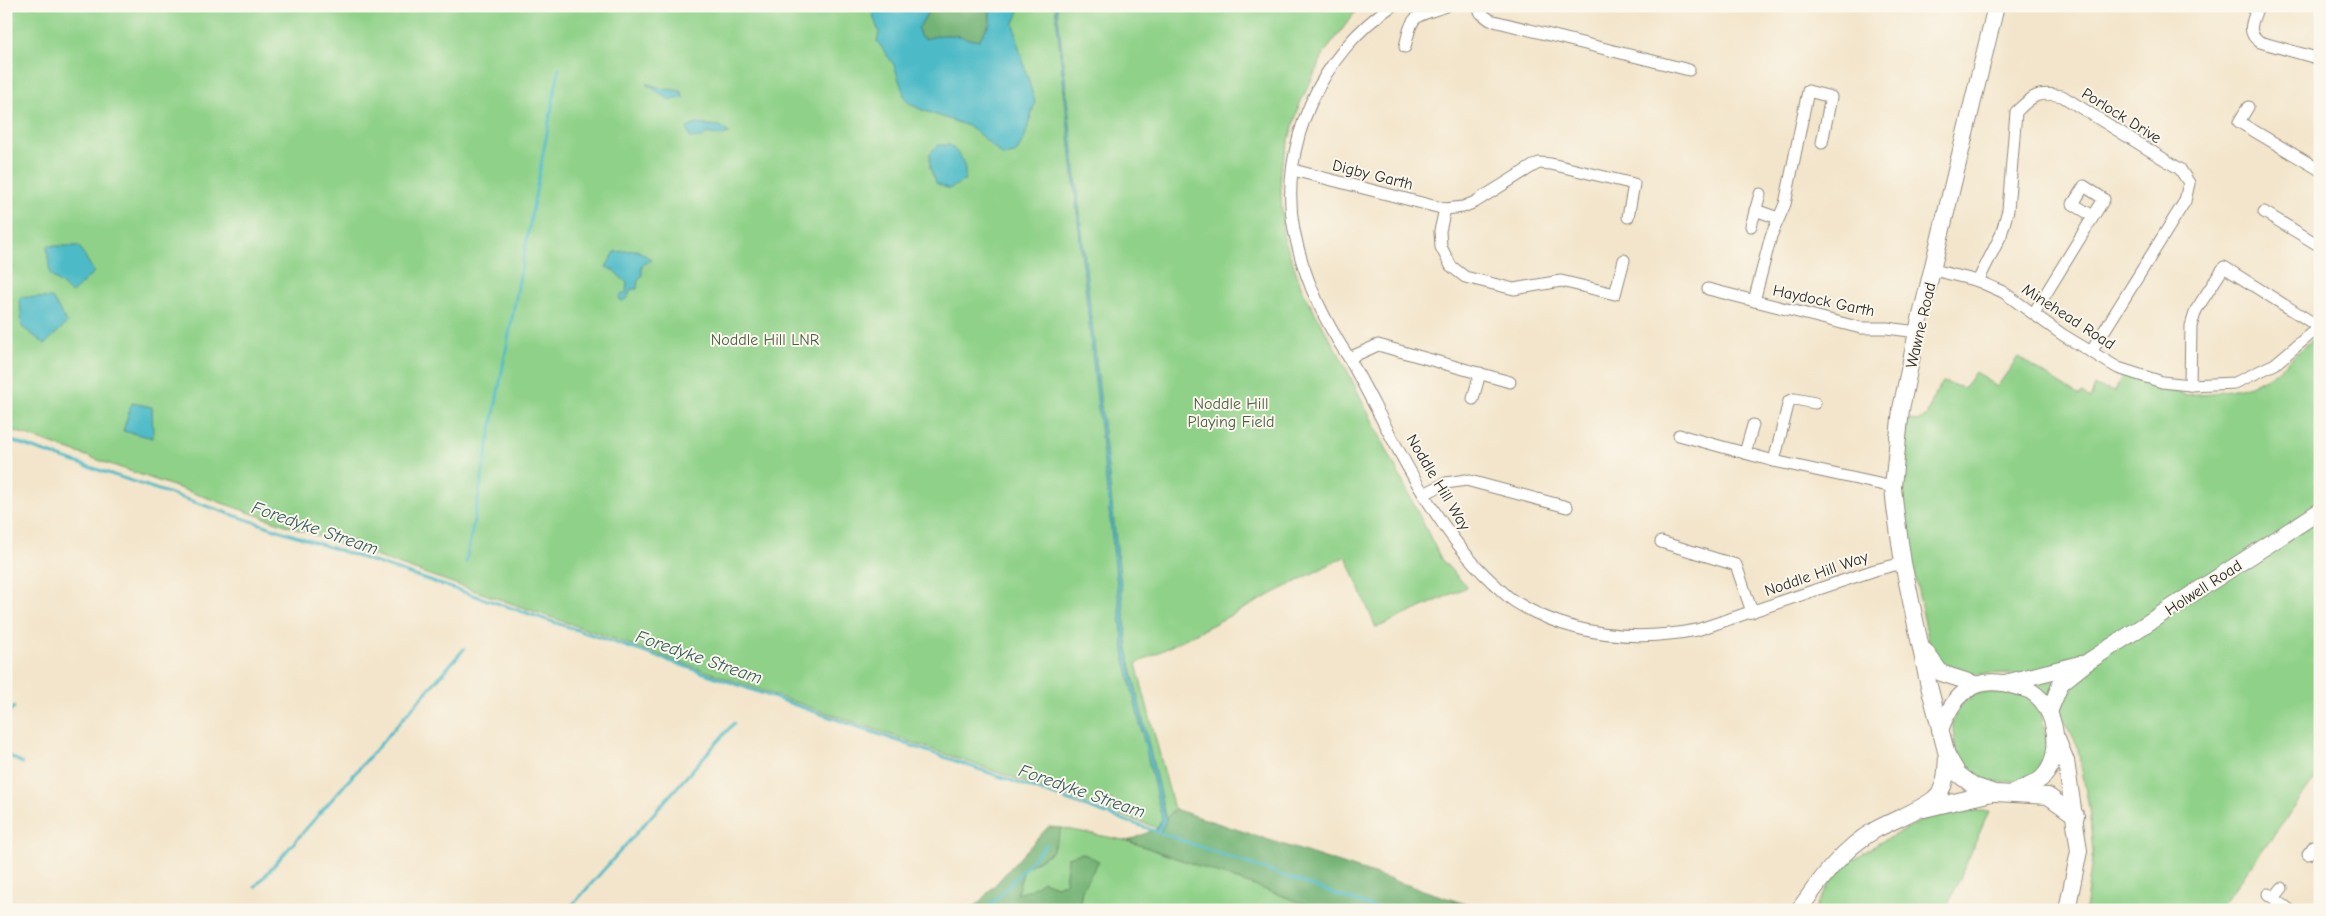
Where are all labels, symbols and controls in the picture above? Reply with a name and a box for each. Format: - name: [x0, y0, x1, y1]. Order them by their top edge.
- street label: Porlock Drive: [2078, 84, 2165, 147]
- street label: Digby Garth: [1331, 156, 1415, 194]
- street label: Minehead Road: [2019, 280, 2118, 354]
- street label: Haydock Garth: [1771, 281, 1876, 321]
- street label: Wawne Road: [1902, 281, 1940, 370]
- park label: Noddle Hill LNR: [711, 331, 820, 349]
- park label: Noddle Hill Playing Field: [1187, 395, 1275, 431]
- street label: Noddle Hill Way: [1402, 431, 1474, 534]
- water label: Foredyke Stream: [249, 497, 381, 560]
- street label: Noddle Hill Way: [1762, 547, 1871, 600]
- street label: Holwell Road: [2162, 556, 2245, 619]
- water label: Foredyke Stream: [633, 626, 765, 689]
- water label: Foredyke Stream: [1016, 760, 1148, 823]

